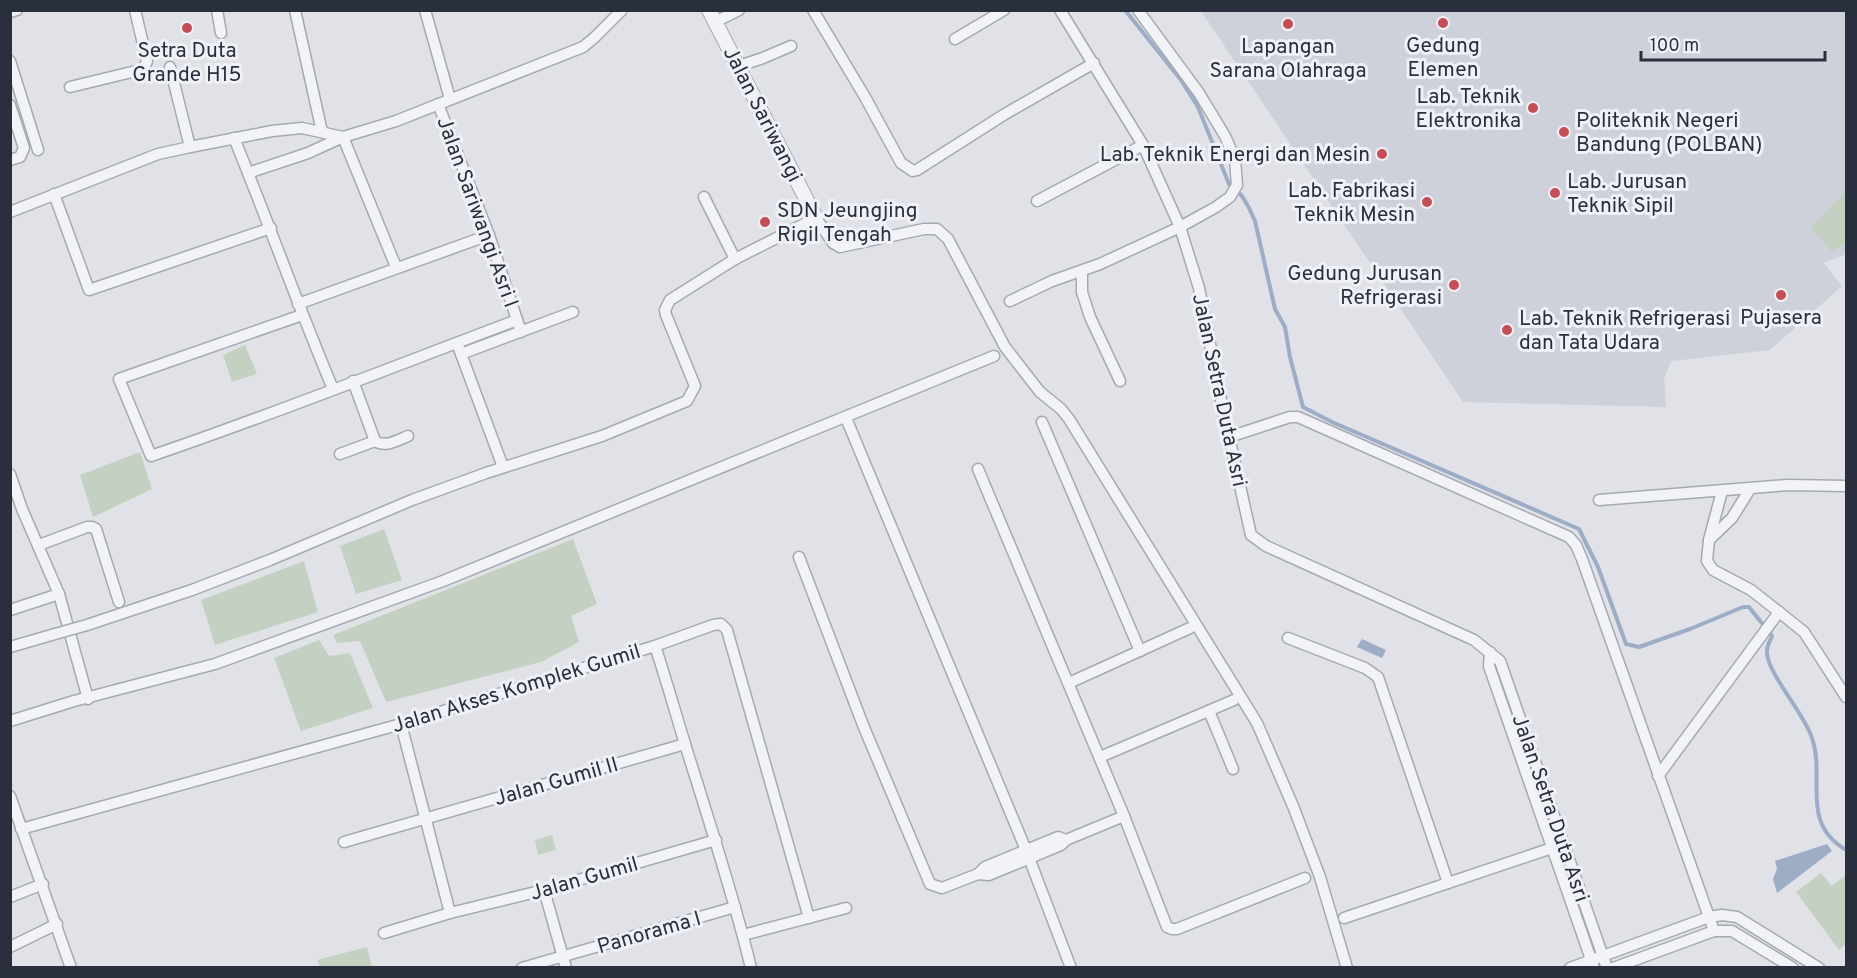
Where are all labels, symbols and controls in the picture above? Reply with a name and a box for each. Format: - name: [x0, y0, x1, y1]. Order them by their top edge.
- marker: Gedung Elemen: [1436, 16, 1450, 30]
- marker: Lapangan Sarana Olahraga: [1281, 17, 1295, 31]
- marker: Setra Duta Grande H15: [180, 21, 194, 35]
- scale bar: [1641, 24, 1826, 62]
- place label: Gedung Elemen: [1406, 33, 1480, 84]
- place label: Lapangan Sarana Olahraga: [1210, 34, 1366, 85]
- text: 100 m: [1650, 35, 1699, 58]
- place label: Setra Duta Grande H15: [132, 38, 242, 89]
- street label: Jalan Sariwangi: [716, 42, 807, 187]
- place label: Lab. Teknik Elektronika: [1415, 84, 1521, 135]
- marker: Lab. Teknik Elektronika: [1526, 101, 1540, 115]
- place label: Politeknik Negeri Bandung (POLBAN): [1576, 108, 1763, 159]
- street label: Jalan Sariwangi Asri I: [429, 113, 524, 312]
- marker: Politeknik Negeri Bandung (POLBAN): [1557, 125, 1571, 139]
- place label: Lab. Teknik Energi dan Mesin: [1100, 142, 1370, 169]
- marker: Lab. Teknik Energi dan Mesin: [1375, 147, 1389, 161]
- place label: Lab. Jurusan Teknik Sipil: [1567, 169, 1687, 220]
- place label: Lab. Fabrikasi Teknik Mesin: [1288, 178, 1415, 229]
- marker: Lab. Jurusan Teknik Sipil: [1548, 186, 1562, 200]
- marker: Lab. Fabrikasi Teknik Mesin: [1420, 195, 1434, 209]
- place label: SDN Jeungjing Rigil Tengah: [777, 198, 918, 249]
- marker: SDN Jeungjing Rigil Tengah: [758, 215, 772, 229]
- place label: Gedung Jurusan Refrigerasi: [1287, 261, 1442, 312]
- marker: Gedung Jurusan Refrigerasi: [1447, 278, 1461, 292]
- marker: Pujasera: [1774, 288, 1788, 302]
- street label: Jalan Setra Duta Asri: [1185, 291, 1252, 489]
- place label: Pujasera: [1740, 305, 1822, 332]
- place label: Lab. Teknik Refrigerasi dan Tata Udara: [1519, 306, 1730, 357]
- marker: Lab. Teknik Refrigerasi dan Tata Udara: [1500, 323, 1514, 337]
- street label: Jalan Akses Komplek Gumil: [389, 639, 644, 740]
- street label: Jalan Setra Duta Asri: [1505, 711, 1594, 906]
- street label: Jalan Gumil II: [491, 752, 622, 813]
- street label: Jalan Gumil: [527, 851, 642, 908]
- street label: Panorama I: [594, 906, 704, 961]

